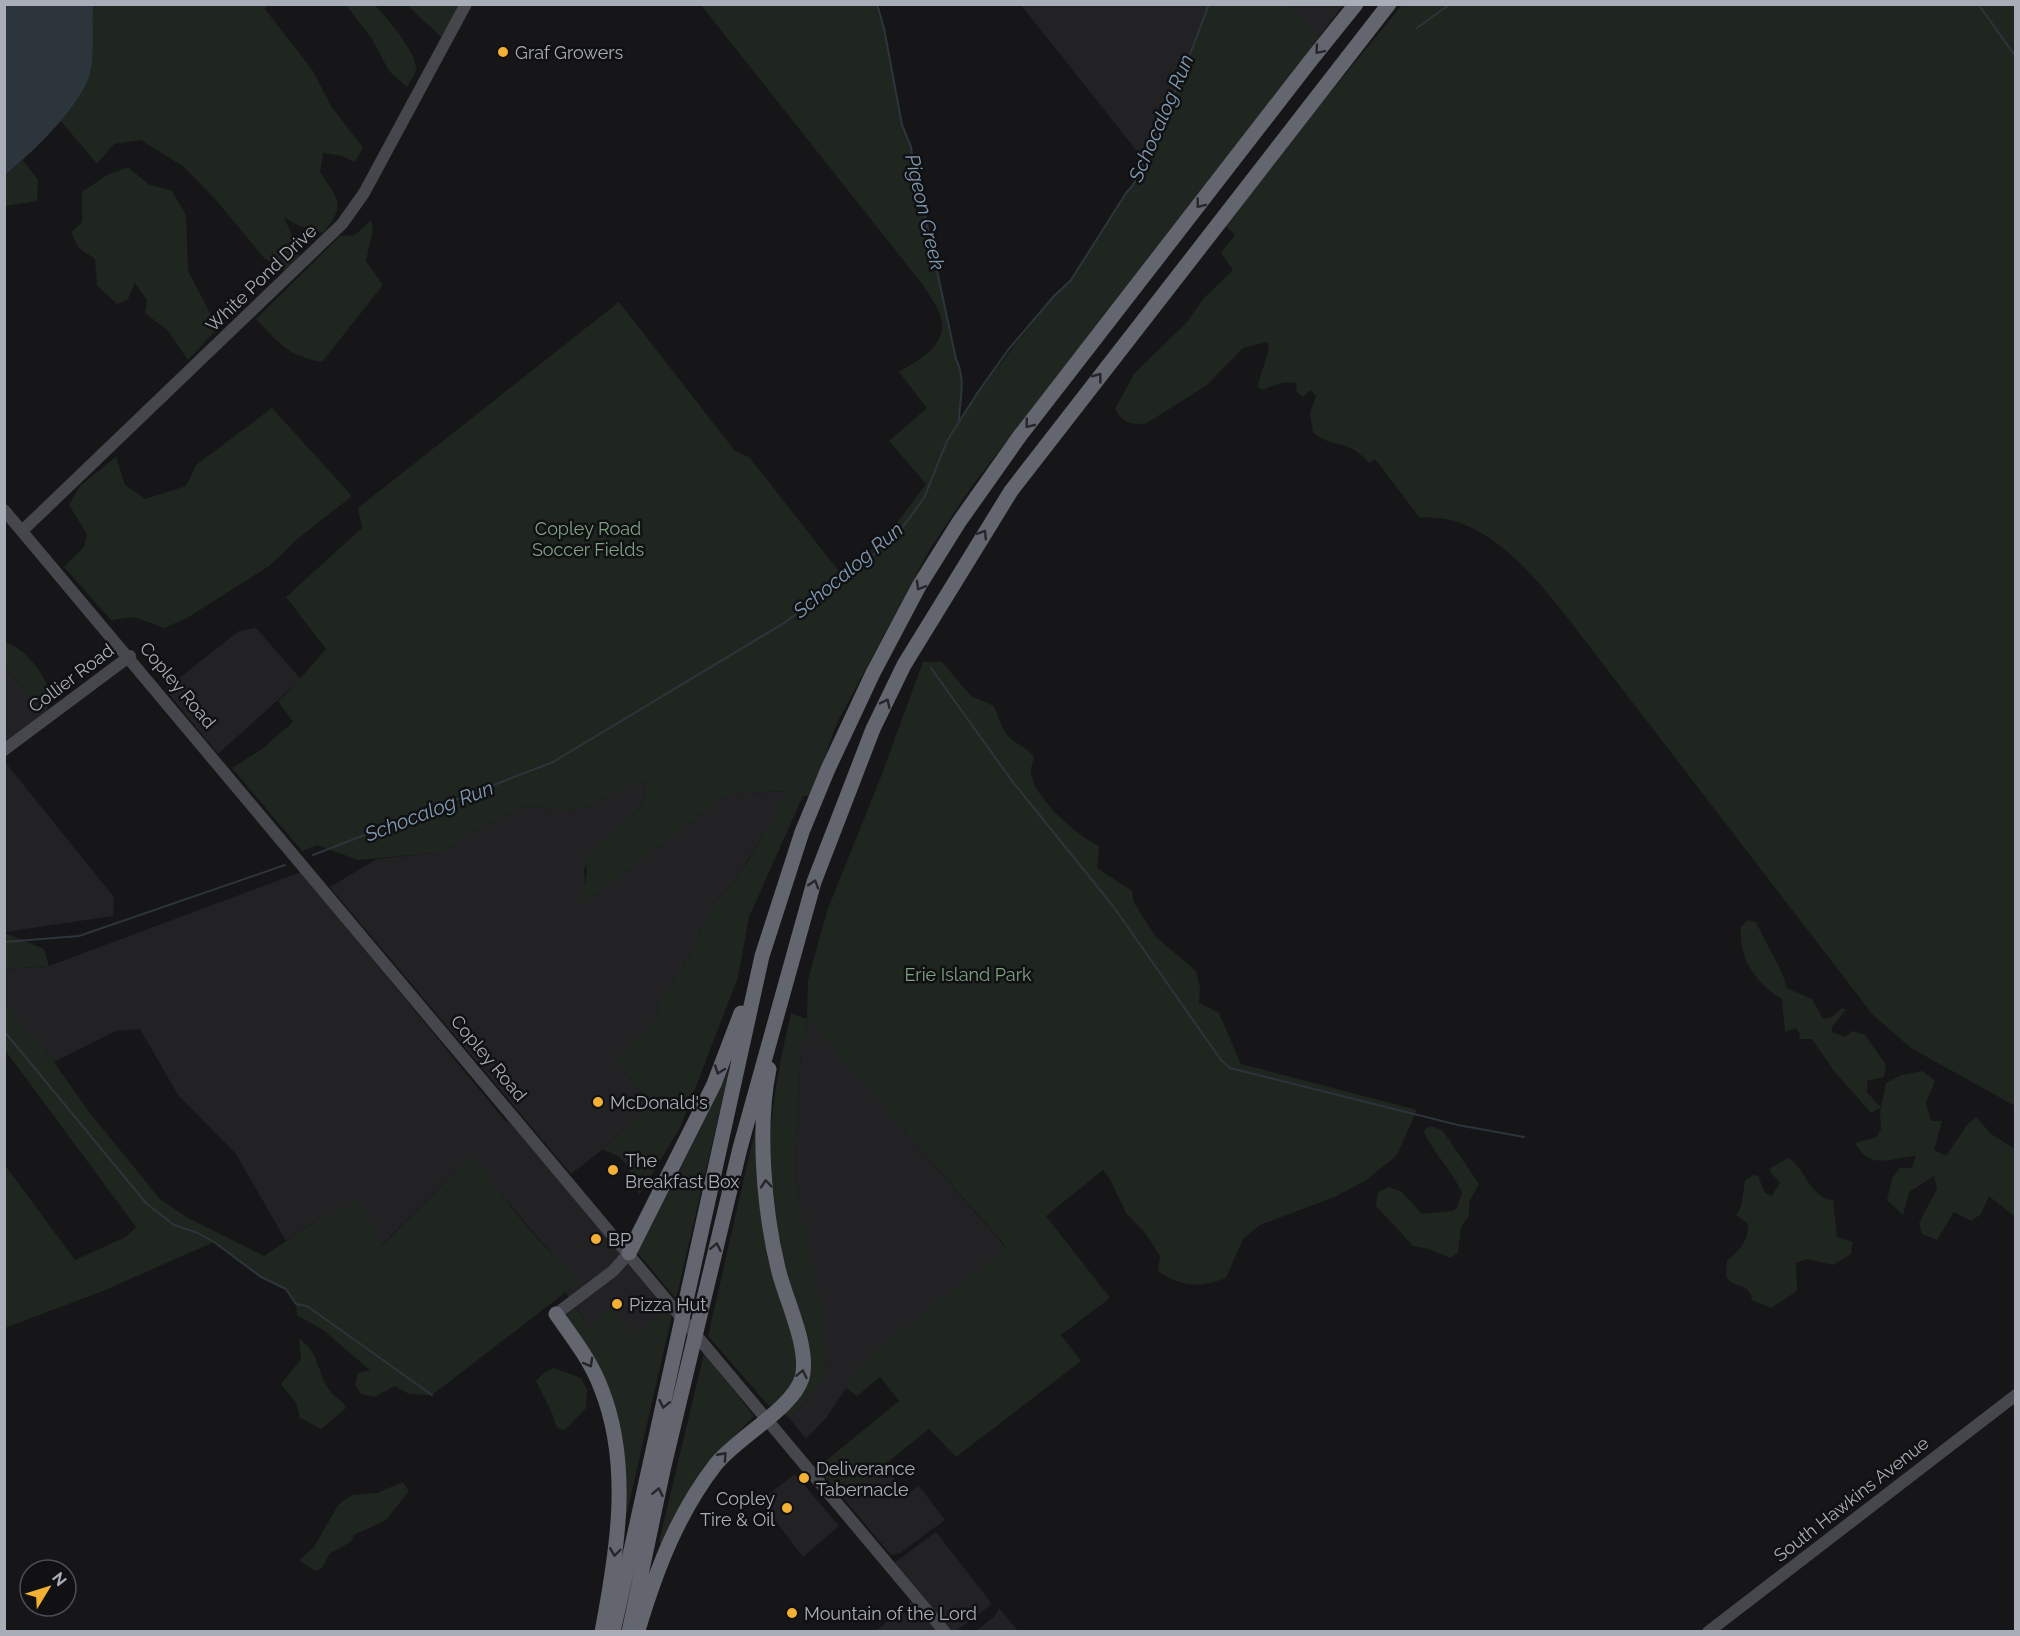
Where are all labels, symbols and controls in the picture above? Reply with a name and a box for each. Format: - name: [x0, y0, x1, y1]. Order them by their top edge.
- place label: Graf Growers: [515, 42, 624, 63]
- one-way arrow: [1316, 43, 1327, 54]
- marker: Graf Growers: [496, 45, 510, 59]
- water label: Schocalog Run: [1123, 51, 1199, 186]
- water label: Pigeon Creek: [900, 152, 950, 273]
- one-way arrow: [1197, 197, 1208, 208]
- street label: White Pond Drive: [201, 220, 321, 336]
- one-way arrow: [1091, 373, 1102, 384]
- one-way arrow: [1026, 418, 1037, 429]
- water label: Schocalog Run: [788, 517, 908, 623]
- park label: Copley Road Soccer Fields: [532, 518, 644, 560]
- one-way arrow: [976, 530, 988, 540]
- one-way arrow: [915, 580, 927, 590]
- street label: Copley Road: [136, 637, 220, 733]
- street label: Collier Road: [24, 639, 118, 717]
- one-way arrow: [878, 698, 890, 709]
- water label: Schocalog Run: [360, 775, 497, 847]
- one-way arrow: [807, 879, 819, 890]
- park label: Erie Island Park: [904, 964, 1032, 985]
- street label: Copley Road: [447, 1010, 531, 1106]
- one-way arrow: [714, 1064, 727, 1075]
- place label: McDonald's: [610, 1092, 708, 1113]
- marker: McDonald's: [591, 1095, 605, 1109]
- place label: The Breakfast Box: [625, 1150, 739, 1192]
- marker: The Breakfast Box: [606, 1163, 620, 1177]
- one-way arrow: [760, 1179, 773, 1188]
- place label: BP: [608, 1229, 631, 1250]
- marker: BP: [589, 1232, 603, 1246]
- one-way arrow: [709, 1242, 722, 1252]
- place label: Pizza Hut: [629, 1294, 706, 1315]
- marker: Pizza Hut: [610, 1297, 624, 1311]
- one-way arrow: [582, 1356, 593, 1367]
- one-way arrow: [794, 1369, 807, 1379]
- one-way arrow: [658, 1398, 671, 1408]
- street label: South Hawkins Avenue: [1769, 1432, 1933, 1566]
- one-way arrow: [716, 1452, 727, 1463]
- place label: Deliverance Tabernacle: [816, 1458, 915, 1500]
- marker: Deliverance Tabernacle: [797, 1471, 811, 1485]
- one-way arrow: [651, 1487, 664, 1497]
- place label: Copley Tire & Oil: [700, 1488, 775, 1530]
- marker: Copley Tire & Oil: [780, 1501, 794, 1515]
- one-way arrow: [609, 1548, 621, 1557]
- north arrow: [18, 1558, 78, 1618]
- text: N: [48, 1568, 71, 1590]
- place label: Mountain of the Lord: [804, 1603, 977, 1624]
- marker: Mountain of the Lord: [785, 1606, 799, 1620]

